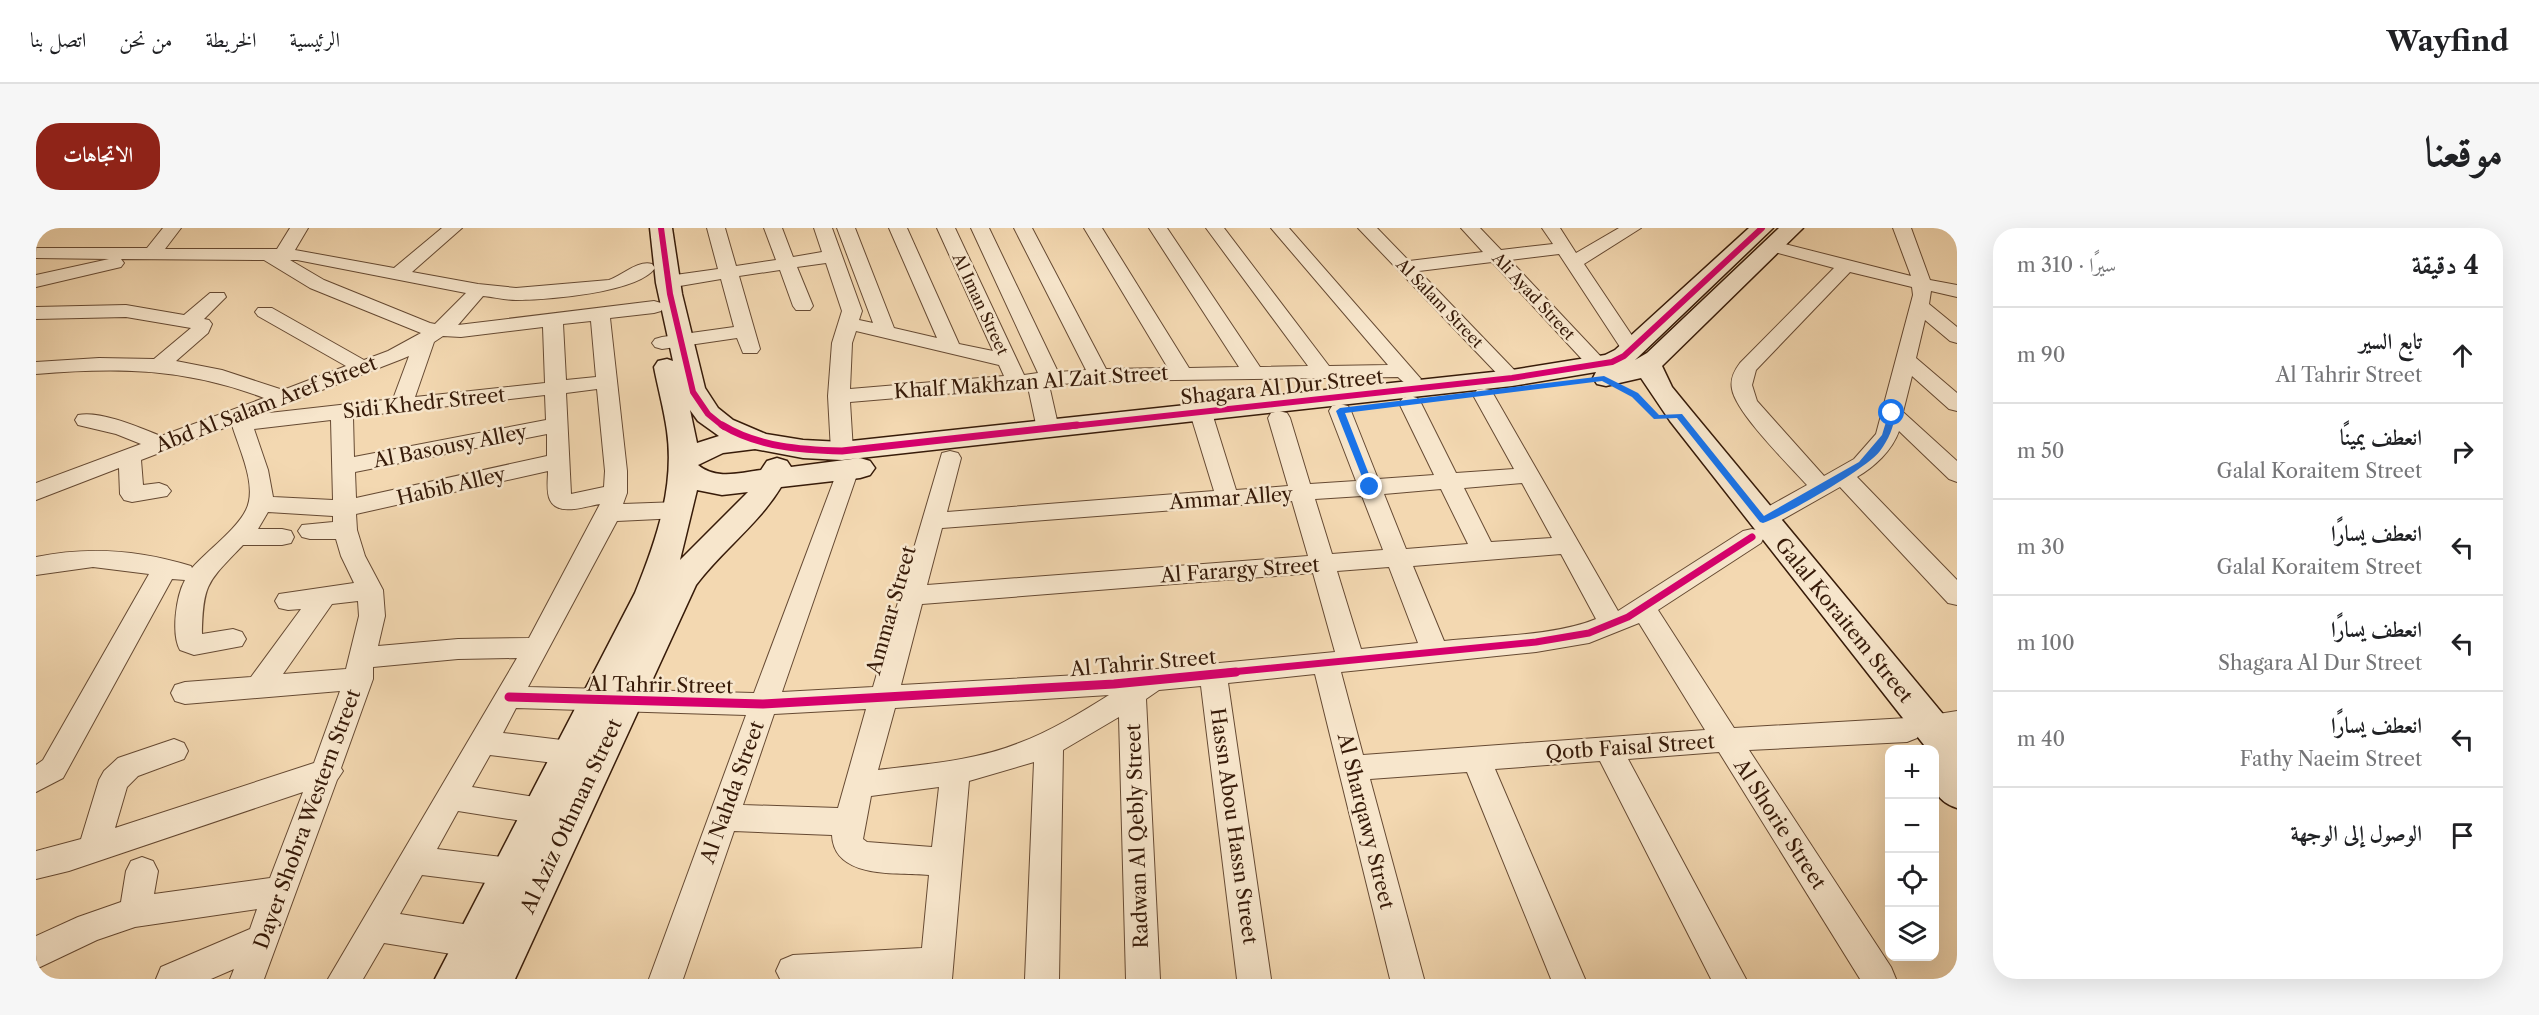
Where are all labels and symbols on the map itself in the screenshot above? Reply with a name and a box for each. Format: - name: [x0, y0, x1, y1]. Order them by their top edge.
- street label: Ali Ayad Street: [1488, 247, 1580, 344]
- street label: Al Iman Street: [948, 249, 1013, 358]
- street label: Al Salam Street: [1392, 253, 1488, 352]
- street label: Abd Al Salam Aref Street: [151, 351, 380, 458]
- street label: Khalf Makhzan Al Zait Street: [893, 360, 1169, 404]
- street label: Shagara Al Dur Street: [1179, 364, 1385, 410]
- street label: Sidi Khedr Street: [342, 383, 506, 423]
- route start: [1878, 399, 1904, 425]
- street label: Al Basousy Alley: [370, 419, 530, 473]
- street label: Habib Alley: [394, 462, 509, 510]
- route end: [1356, 473, 1382, 499]
- street label: Ammar Alley: [1167, 482, 1294, 514]
- street label: Galal Koraitem Street: [1770, 533, 1918, 707]
- street label: Ammar Street: [861, 543, 921, 678]
- street label: Al Farargy Street: [1159, 552, 1320, 588]
- street label: Al Tahrir Street: [1068, 645, 1217, 681]
- street label: Al Tahrir Street: [586, 672, 733, 698]
- street label: Dayer Shobra Western Street: [249, 686, 365, 952]
- street label: Hassn Abou Hassn Street: [1206, 706, 1262, 946]
- street label: Al Aziz Othman Street: [515, 715, 627, 918]
- street label: Al Nahda Street: [695, 718, 769, 867]
- street label: Radwan Al Qebly Street: [1121, 723, 1153, 949]
- street label: Qotb Faisal Street: [1545, 729, 1715, 765]
- street label: Al Sharqawy Street: [1332, 730, 1399, 911]
- street label: Al Shorie Street: [1728, 753, 1831, 894]

